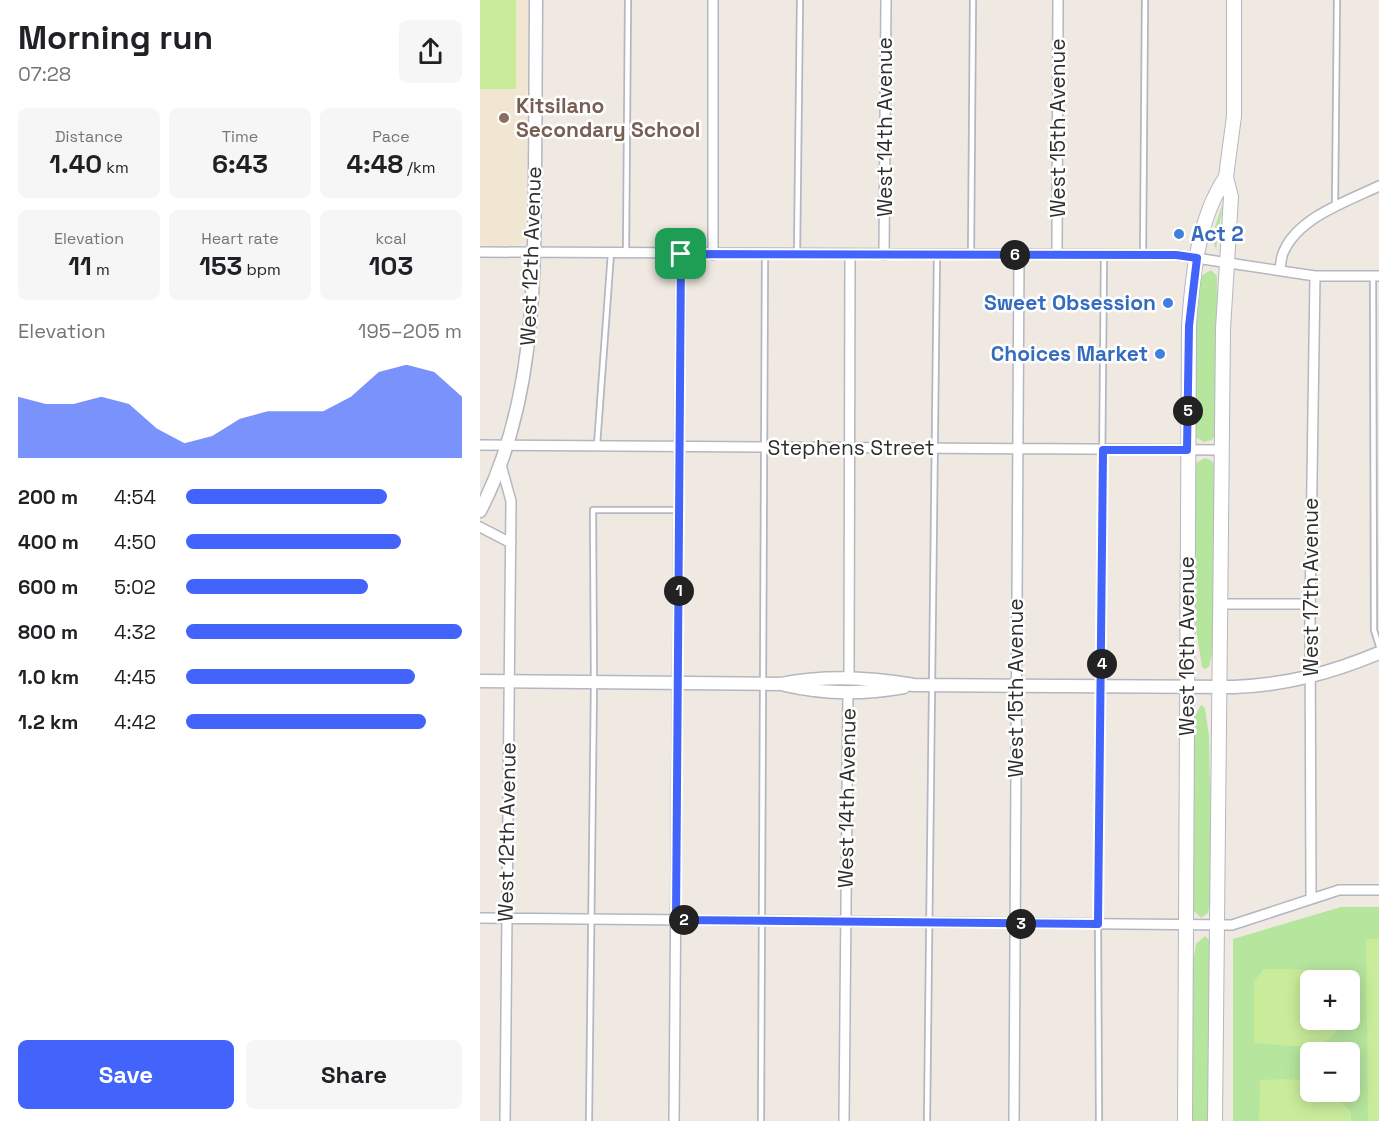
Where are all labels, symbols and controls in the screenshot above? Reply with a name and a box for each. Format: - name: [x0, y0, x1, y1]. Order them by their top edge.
- text: Morning run: [18, 17, 213, 59]
- button: share: [399, 20, 462, 83]
- street label: West 14th Avenue: [871, 37, 898, 217]
- street label: West 15th Avenue: [1044, 38, 1071, 218]
- text: 07:28: [18, 61, 71, 87]
- place label: Kitsilano Secondary School: [516, 92, 700, 143]
- marker: Kitsilano Secondary School: [497, 111, 511, 125]
- text: Distance: [55, 126, 123, 147]
- text: Time: [222, 126, 258, 147]
- text: Pace: [372, 126, 410, 147]
- text: 1.40: [49, 147, 102, 181]
- text: 6:43: [212, 147, 268, 181]
- text: 4:48: [347, 147, 403, 181]
- text: km: [102, 157, 129, 178]
- text: /km: [403, 157, 435, 178]
- street label: West 12th Avenue: [514, 166, 547, 346]
- place label: Act 2: [1191, 220, 1244, 247]
- marker: Act 2: [1172, 227, 1186, 241]
- text: Elevation: [54, 228, 124, 249]
- text: Heart rate: [201, 228, 279, 249]
- text: kcal: [376, 228, 406, 249]
- pin: [655, 228, 706, 279]
- icon: arrive: [664, 237, 697, 270]
- pin: 6: [1000, 240, 1030, 270]
- text: 6: [1010, 244, 1020, 265]
- text: 11: [68, 249, 92, 283]
- text: 153: [199, 249, 242, 283]
- text: 103: [369, 249, 413, 283]
- text: m: [92, 259, 110, 280]
- text: bpm: [242, 259, 281, 280]
- place label: Sweet Obsession: [984, 289, 1156, 316]
- marker: Sweet Obsession: [1161, 296, 1175, 310]
- text: Elevation: [18, 318, 106, 344]
- text: 195–205 m: [358, 318, 462, 344]
- place label: Choices Market: [991, 340, 1148, 367]
- marker: Choices Market: [1153, 347, 1167, 361]
- pin: 5: [1173, 396, 1203, 426]
- text: 5: [1183, 400, 1193, 421]
- street label: Stephens Street: [768, 434, 934, 461]
- text: 200 m: [18, 484, 78, 510]
- text: 4:54: [114, 484, 156, 510]
- street label: West 17th Avenue: [1297, 498, 1324, 676]
- text: 400 m: [18, 529, 79, 555]
- text: 4:50: [114, 529, 156, 555]
- street label: West 16th Avenue: [1173, 556, 1200, 736]
- text: 600 m: [18, 574, 78, 600]
- text: 5:02: [114, 574, 156, 600]
- pin: 1: [664, 576, 694, 606]
- text: 1: [675, 580, 683, 601]
- street label: West 15th Avenue: [1002, 598, 1029, 778]
- text: 800 m: [18, 619, 78, 645]
- text: 4:32: [114, 619, 156, 645]
- pin: 4: [1087, 649, 1117, 679]
- text: 4: [1097, 653, 1107, 674]
- text: 1.0 km: [18, 664, 79, 690]
- text: 4:45: [114, 664, 156, 690]
- street label: West 14th Avenue: [831, 708, 862, 888]
- text: 1.2 km: [18, 709, 78, 735]
- text: 4:42: [114, 709, 156, 735]
- street label: West 12th Avenue: [491, 742, 522, 922]
- pin: 2: [669, 905, 699, 935]
- text: 2: [679, 909, 689, 930]
- pin: 3: [1006, 909, 1036, 939]
- text: 3: [1016, 913, 1026, 934]
- map controls: [1300, 970, 1360, 1102]
- button: +: [1300, 970, 1360, 1030]
- button: Save: [18, 1040, 234, 1109]
- button: Share: [246, 1040, 462, 1109]
- button: −: [1300, 1042, 1360, 1102]

